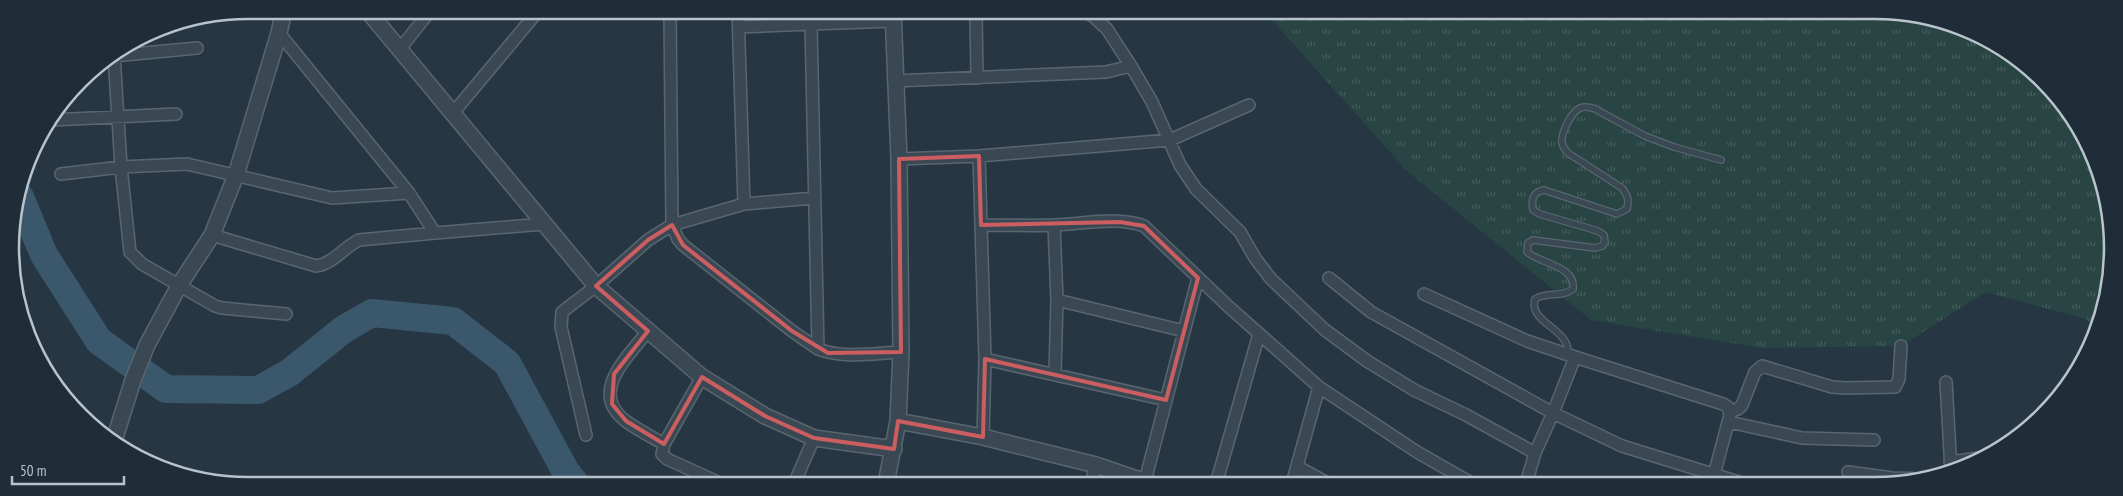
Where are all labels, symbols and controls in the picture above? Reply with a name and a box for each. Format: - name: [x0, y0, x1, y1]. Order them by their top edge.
- scale bar: [12, 454, 125, 486]
- text: 50 m: [20, 461, 46, 480]

